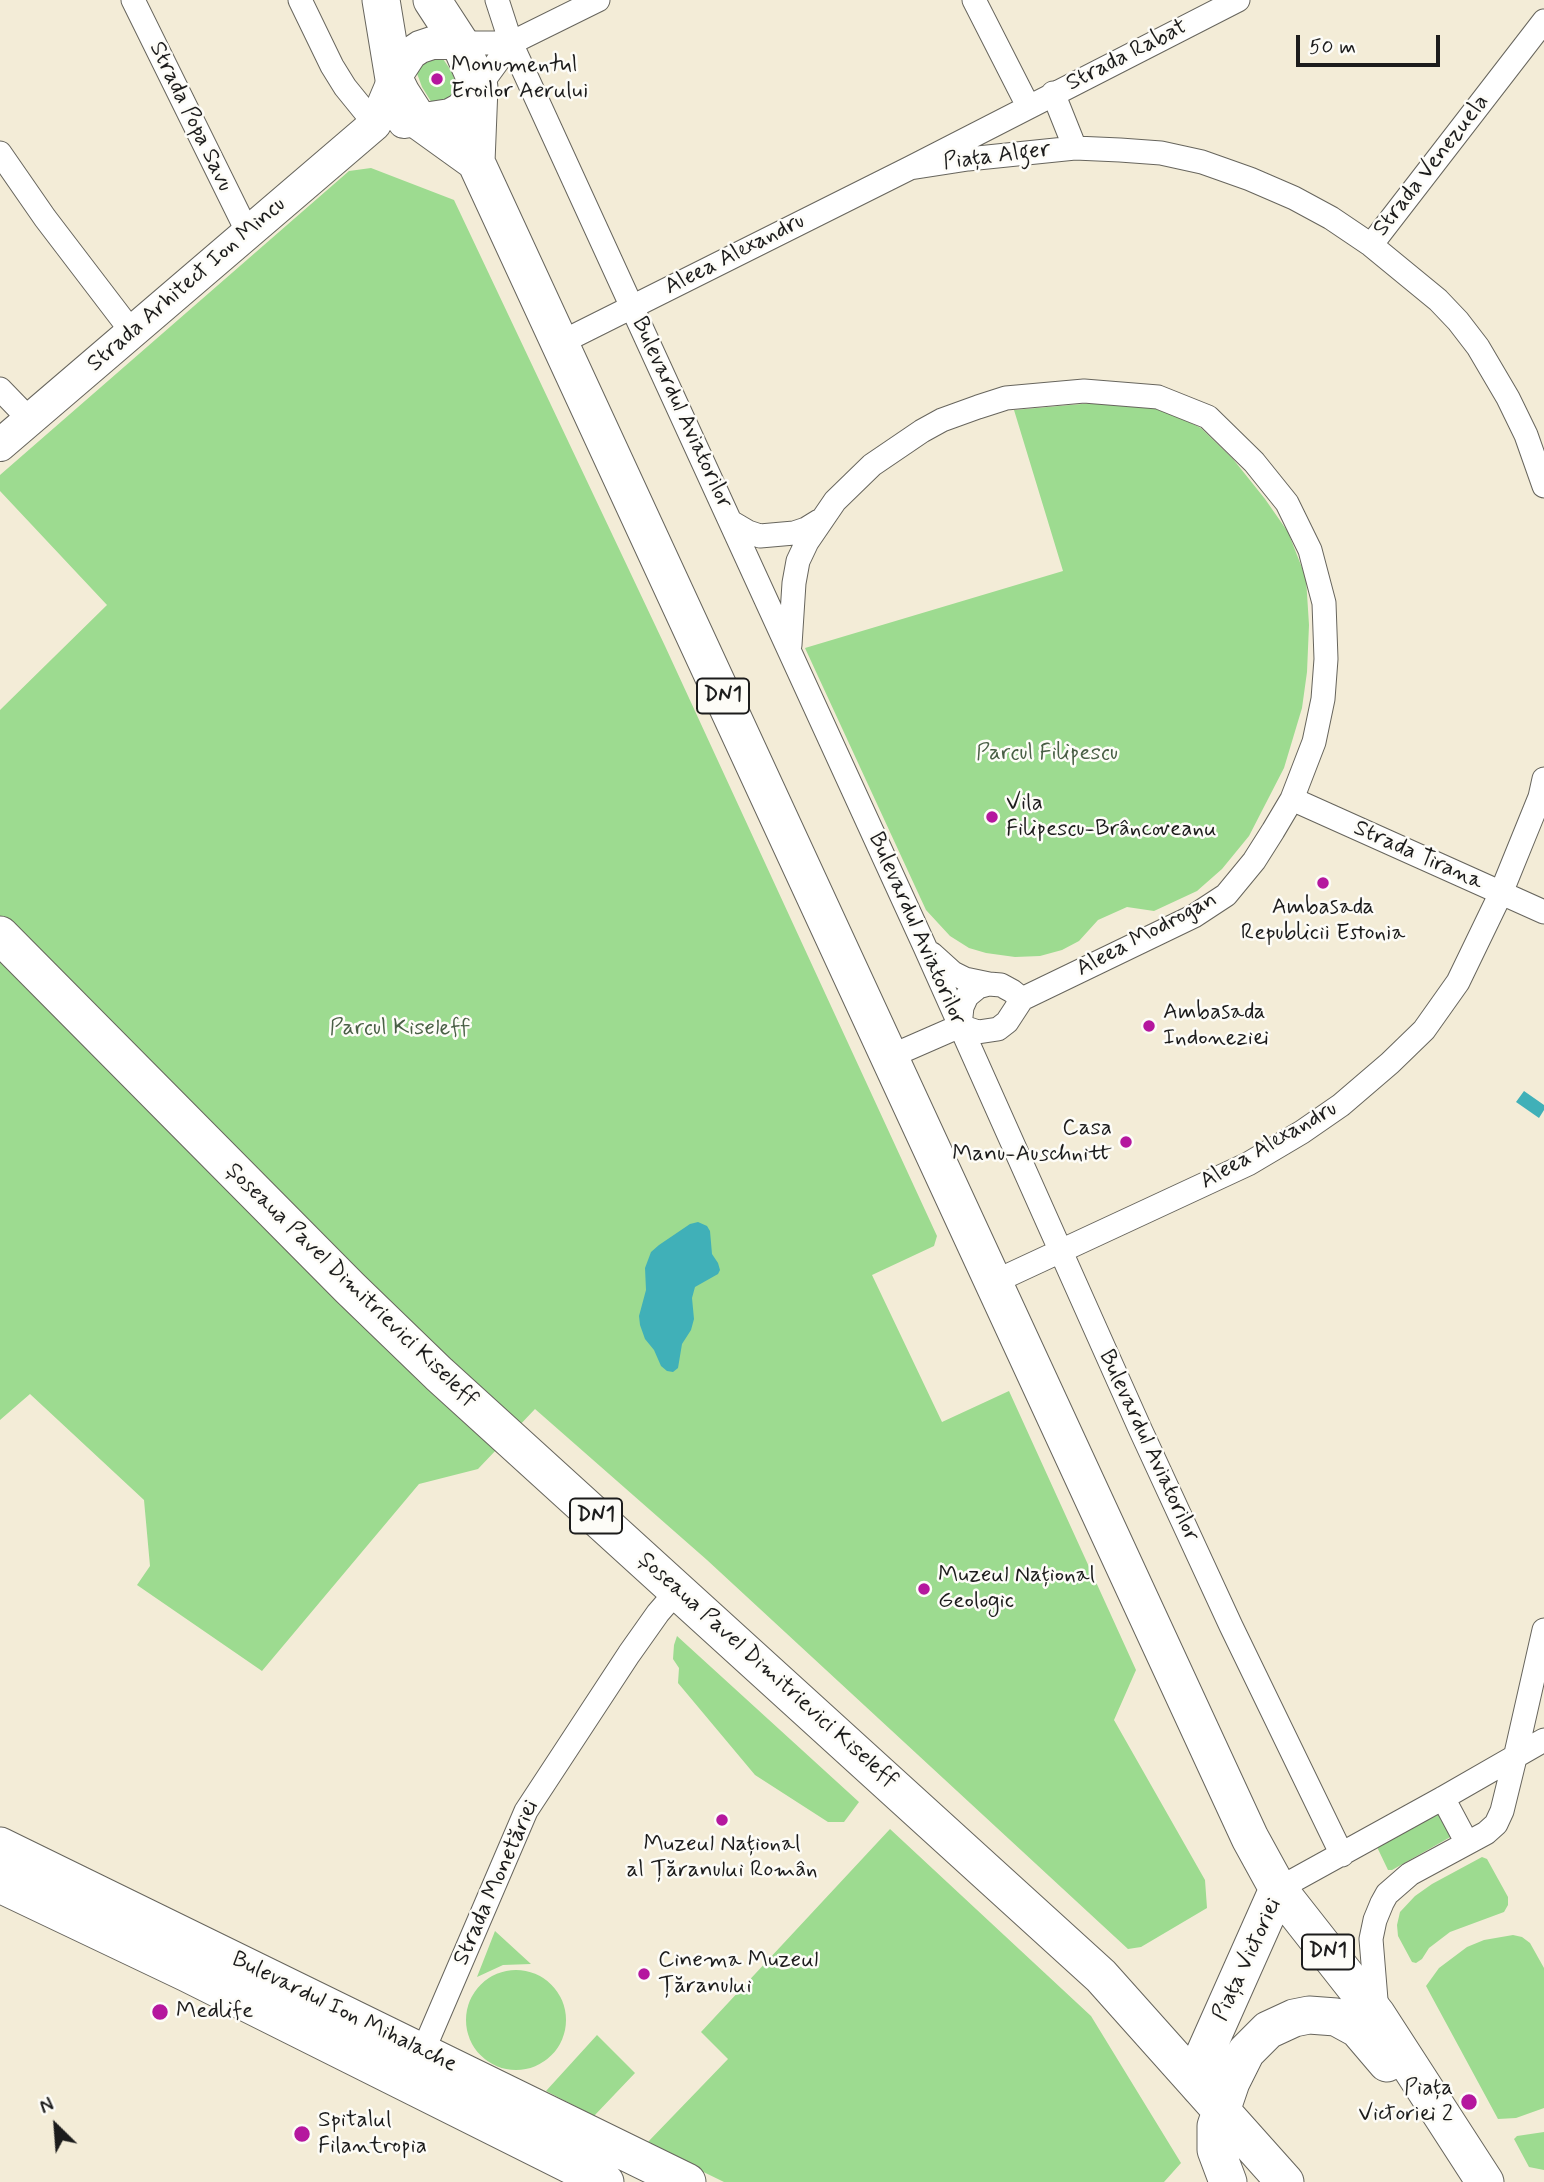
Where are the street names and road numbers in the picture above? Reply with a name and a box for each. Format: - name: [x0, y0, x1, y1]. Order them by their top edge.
- street label: Strada Rabat: [1062, 14, 1192, 98]
- street label: Strada Popa Savu: [142, 38, 238, 196]
- street label: Strada Venezuela: [1368, 89, 1496, 243]
- street label: Piața Alger: [942, 137, 1052, 177]
- street label: Strada Arhitect Ion Mincu: [82, 192, 292, 378]
- street label: Aleea Alexandru: [660, 208, 810, 302]
- street label: Bulevardul Aviatorilor: [625, 313, 737, 513]
- road number: DN1: [697, 678, 749, 714]
- street label: Strada Tirana: [1349, 815, 1487, 897]
- street label: Bulevardul Aviatorilor: [861, 828, 971, 1030]
- street label: Aleea Modrogan: [1072, 886, 1222, 984]
- street label: Aleea Alexandru: [1196, 1096, 1342, 1196]
- street label: Șoseaua Pavel Dimitrievici Kiseleff: [219, 1158, 483, 1414]
- street label: Bulevardul Aviatorilor: [1092, 1346, 1204, 1546]
- road number: DN1: [570, 1498, 622, 1534]
- street label: Șoseaua Pavel Dimitrievici Kiseleff: [631, 1547, 903, 1795]
- street label: Strada Monetăriei: [448, 1796, 546, 1970]
- street label: Piața Victoriei: [1208, 1894, 1288, 2026]
- road number: DN1: [1302, 1934, 1354, 1969]
- street label: Bulevardul Ion Mihalache: [227, 1946, 461, 2080]

